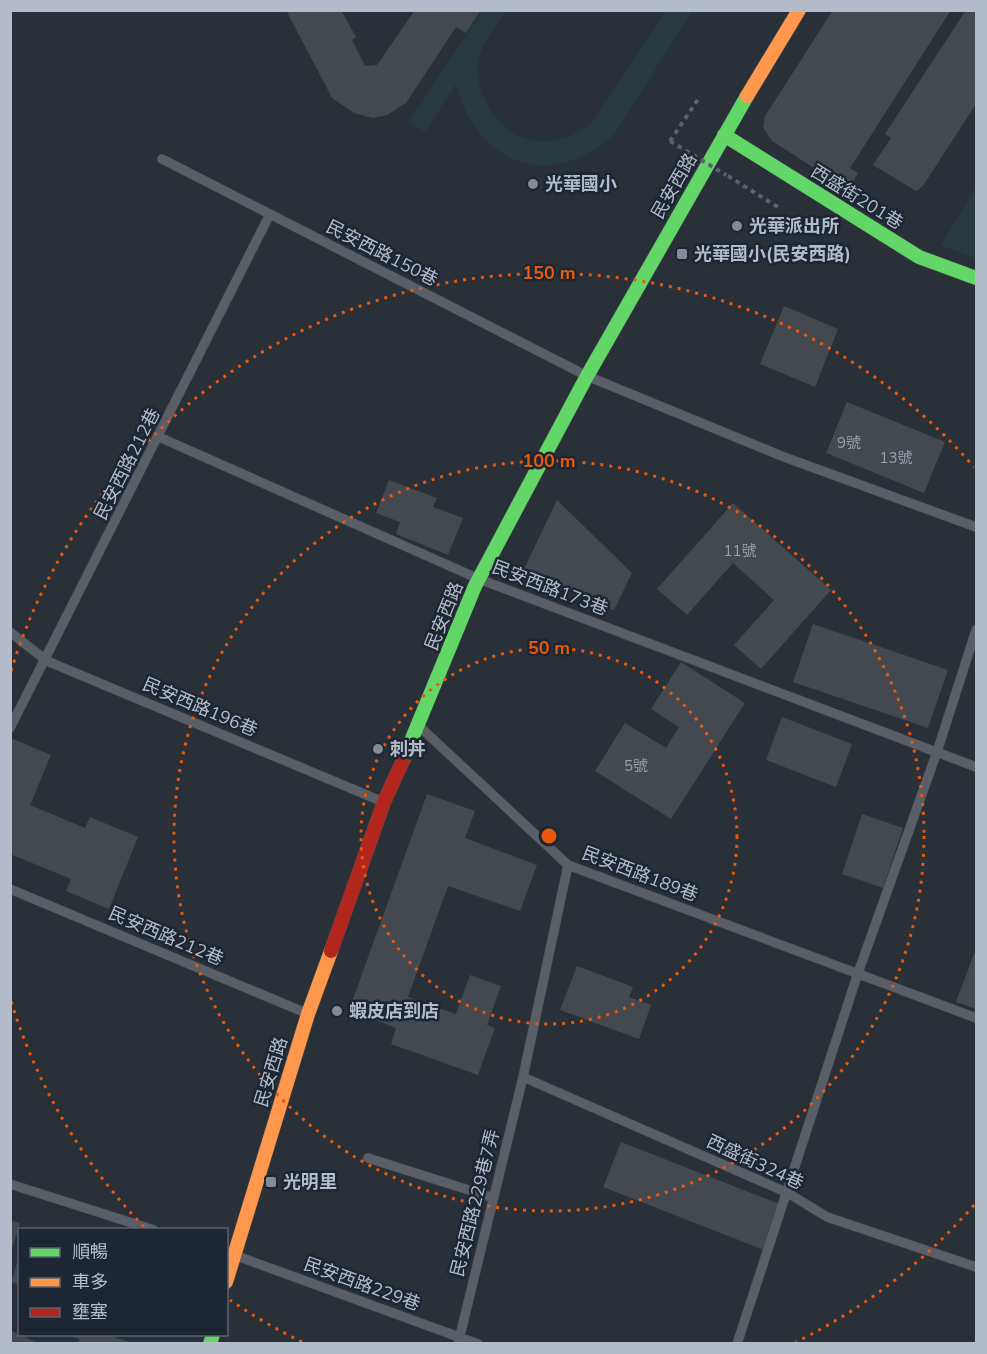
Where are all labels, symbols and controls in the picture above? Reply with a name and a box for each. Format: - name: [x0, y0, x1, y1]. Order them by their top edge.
- street label: 民安西路: [646, 149, 702, 223]
- street label: 西盛街201巷: [806, 159, 908, 235]
- place label: 光華國小: [545, 172, 617, 196]
- marker: 光華國小: [526, 177, 540, 191]
- place label: 光華派出所: [749, 214, 839, 238]
- street label: 民安西路150巷: [322, 215, 442, 291]
- marker: 光華派出所: [730, 219, 744, 233]
- place label: 光華國小(民安西路): [694, 242, 851, 266]
- marker: 光華國小(民安西路): [675, 247, 689, 261]
- text: 150 m: [522, 261, 576, 285]
- street label: 民安西路212巷: [89, 404, 165, 524]
- house number: 9號: [837, 433, 861, 453]
- house number: 13號: [879, 448, 913, 468]
- text: 100 m: [522, 449, 576, 473]
- house number: 11號: [723, 541, 757, 561]
- street label: 民安西路173巷: [489, 555, 611, 621]
- street label: 民安西路: [419, 578, 469, 654]
- text: 50 m: [528, 636, 570, 660]
- street label: 民安西路196巷: [139, 672, 261, 742]
- place label: 刺丼: [390, 737, 426, 761]
- marker: 刺丼: [371, 742, 385, 756]
- house number: 5號: [624, 756, 648, 776]
- centre of rings: [539, 826, 559, 846]
- street label: 民安西路189巷: [579, 841, 701, 907]
- street label: 民安西路212巷: [105, 901, 227, 971]
- place label: 蝦皮店到店: [349, 999, 439, 1023]
- marker: 蝦皮店到店: [330, 1004, 344, 1018]
- street label: 民安西路: [249, 1034, 293, 1110]
- street label: 民安西路229巷7弄: [445, 1127, 505, 1279]
- street label: 西盛街324巷: [703, 1129, 807, 1195]
- place label: 光明里: [283, 1170, 337, 1194]
- marker: 光明里: [264, 1175, 278, 1189]
- legend: [18, 1228, 228, 1336]
- text: 順暢: [72, 1240, 108, 1264]
- street label: 民安西路229巷: [300, 1252, 424, 1316]
- text: 車多: [72, 1270, 108, 1294]
- text: 壅塞: [72, 1300, 108, 1324]

